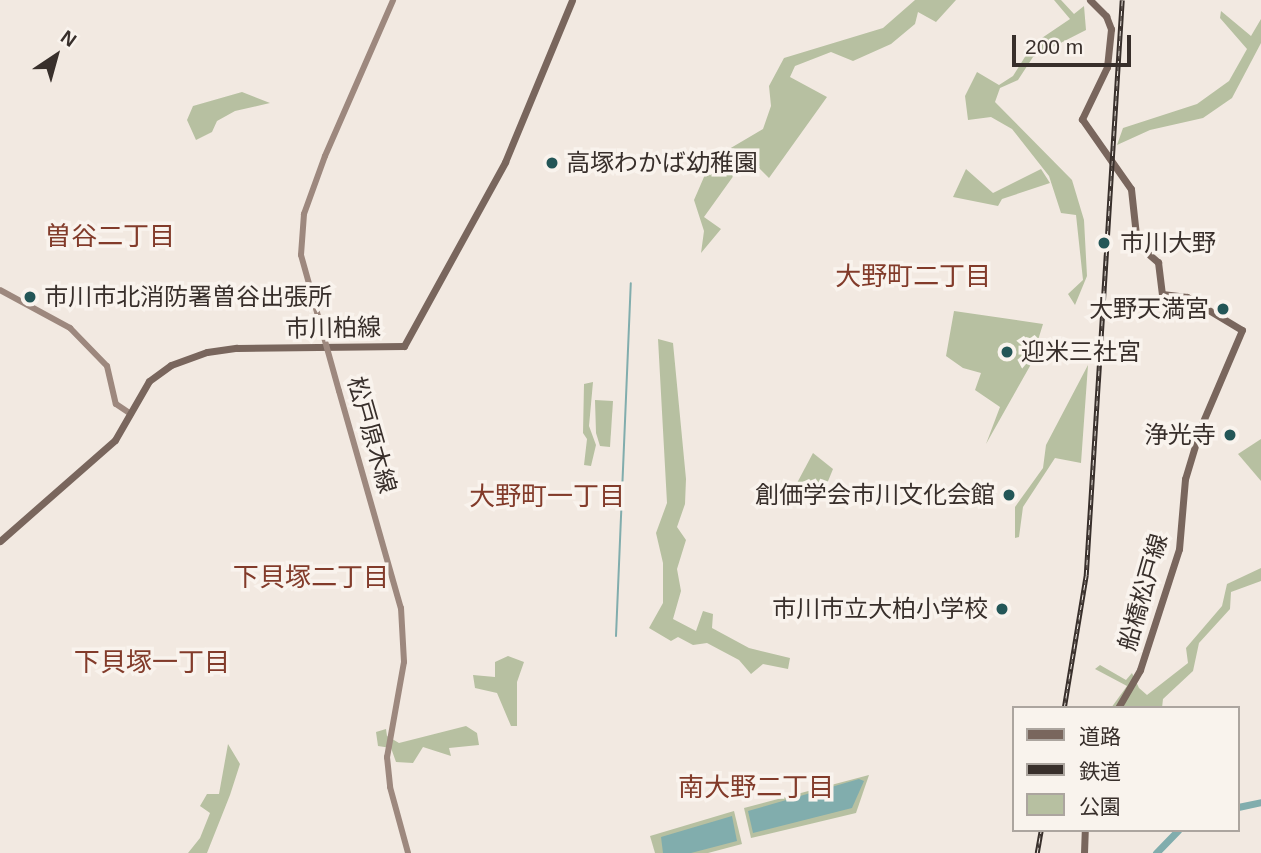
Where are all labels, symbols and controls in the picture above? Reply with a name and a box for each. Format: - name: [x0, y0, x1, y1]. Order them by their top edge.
- north arrow: [21, 21, 91, 91]
- scale bar: [1016, 21, 1135, 65]
- text: N: [57, 26, 80, 51]
- text: 200 m: [1025, 35, 1083, 58]
- place label: 高塚わかば幼稚園: [566, 149, 758, 177]
- marker: 高塚わかば幼稚園: [544, 155, 560, 171]
- district label: 曽谷二丁目: [45, 221, 175, 253]
- place label: 市川大野: [1120, 229, 1216, 257]
- marker: 市川大野: [1094, 233, 1114, 253]
- district label: 大野町二丁目: [835, 261, 991, 293]
- place label: 市川市北消防署曽谷出張所: [44, 283, 332, 311]
- marker: 市川市北消防署曽谷出張所: [22, 289, 38, 305]
- place label: 大野天満宮: [1089, 295, 1209, 323]
- marker: 大野天満宮: [1215, 301, 1231, 317]
- street label: 市川柏線: [285, 313, 381, 343]
- place label: 迎米三社宮: [1021, 338, 1141, 366]
- marker: 迎米三社宮: [999, 344, 1015, 360]
- street label: 松戸原木線: [342, 373, 402, 497]
- place label: 浄光寺: [1144, 421, 1216, 449]
- marker: 浄光寺: [1222, 427, 1238, 443]
- district label: 大野町一丁目: [469, 481, 625, 513]
- place label: 創価学会市川文化会館: [755, 481, 995, 509]
- marker: 創価学会市川文化会館: [1001, 487, 1017, 503]
- street label: 船橋松戸線: [1113, 530, 1173, 654]
- district label: 下貝塚二丁目: [233, 562, 389, 594]
- place label: 市川市立大柏小学校: [772, 595, 988, 623]
- marker: 市川市立大柏小学校: [994, 601, 1010, 617]
- district label: 下貝塚一丁目: [74, 647, 230, 679]
- legend: [1012, 706, 1240, 832]
- text: 道路: [1079, 725, 1121, 748]
- text: 鉄道: [1079, 760, 1121, 783]
- district label: 南大野二丁目: [678, 772, 834, 804]
- text: 公園: [1079, 795, 1121, 818]

